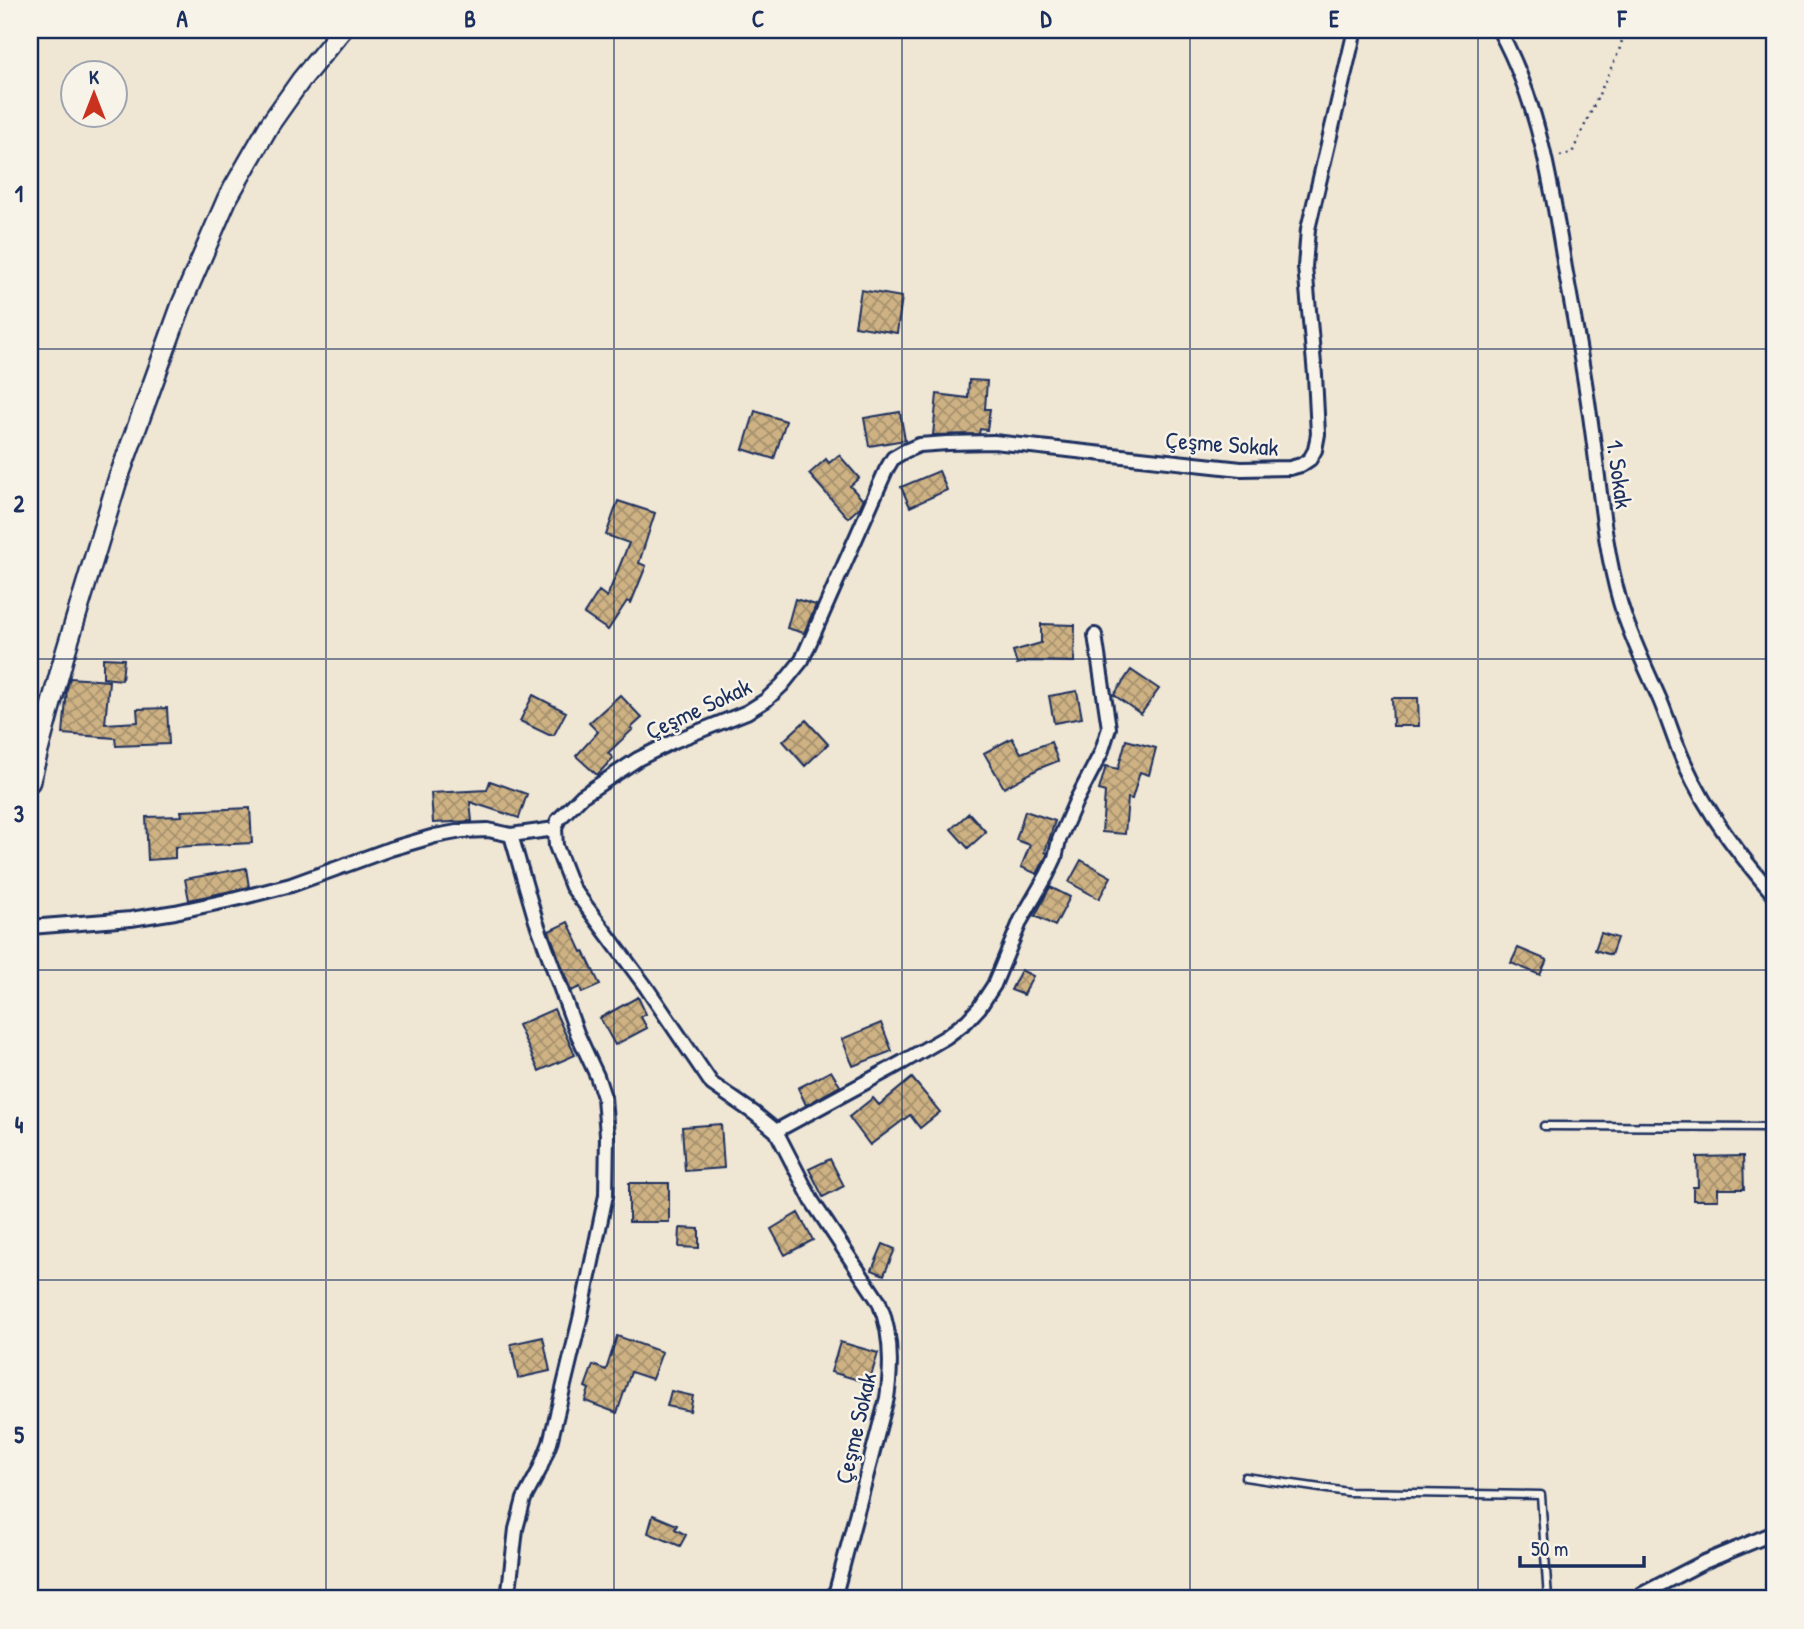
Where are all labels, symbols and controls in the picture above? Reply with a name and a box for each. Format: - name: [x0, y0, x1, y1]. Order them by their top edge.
- text: A: [176, 3, 188, 34]
- text: B: [464, 3, 476, 34]
- text: C: [752, 3, 764, 34]
- text: D: [1041, 3, 1053, 34]
- text: E: [1329, 3, 1340, 34]
- text: F: [1617, 3, 1628, 34]
- north arrow: [60, 60, 130, 130]
- text: K: [89, 64, 99, 90]
- text: 1: [15, 178, 23, 209]
- street label: Çeşme Sokak: [1164, 423, 1280, 463]
- street label: 1. Sokak: [1599, 437, 1641, 511]
- text: 2: [14, 488, 25, 519]
- street label: Çeşme Sokak: [640, 670, 756, 746]
- text: 3: [14, 798, 24, 829]
- text: 4: [15, 1109, 24, 1140]
- street label: Çeşme Sokak: [827, 1369, 883, 1487]
- text: 5: [14, 1419, 24, 1450]
- scale bar: [1520, 1524, 1645, 1568]
- text: 50 m: [1531, 1534, 1568, 1563]

